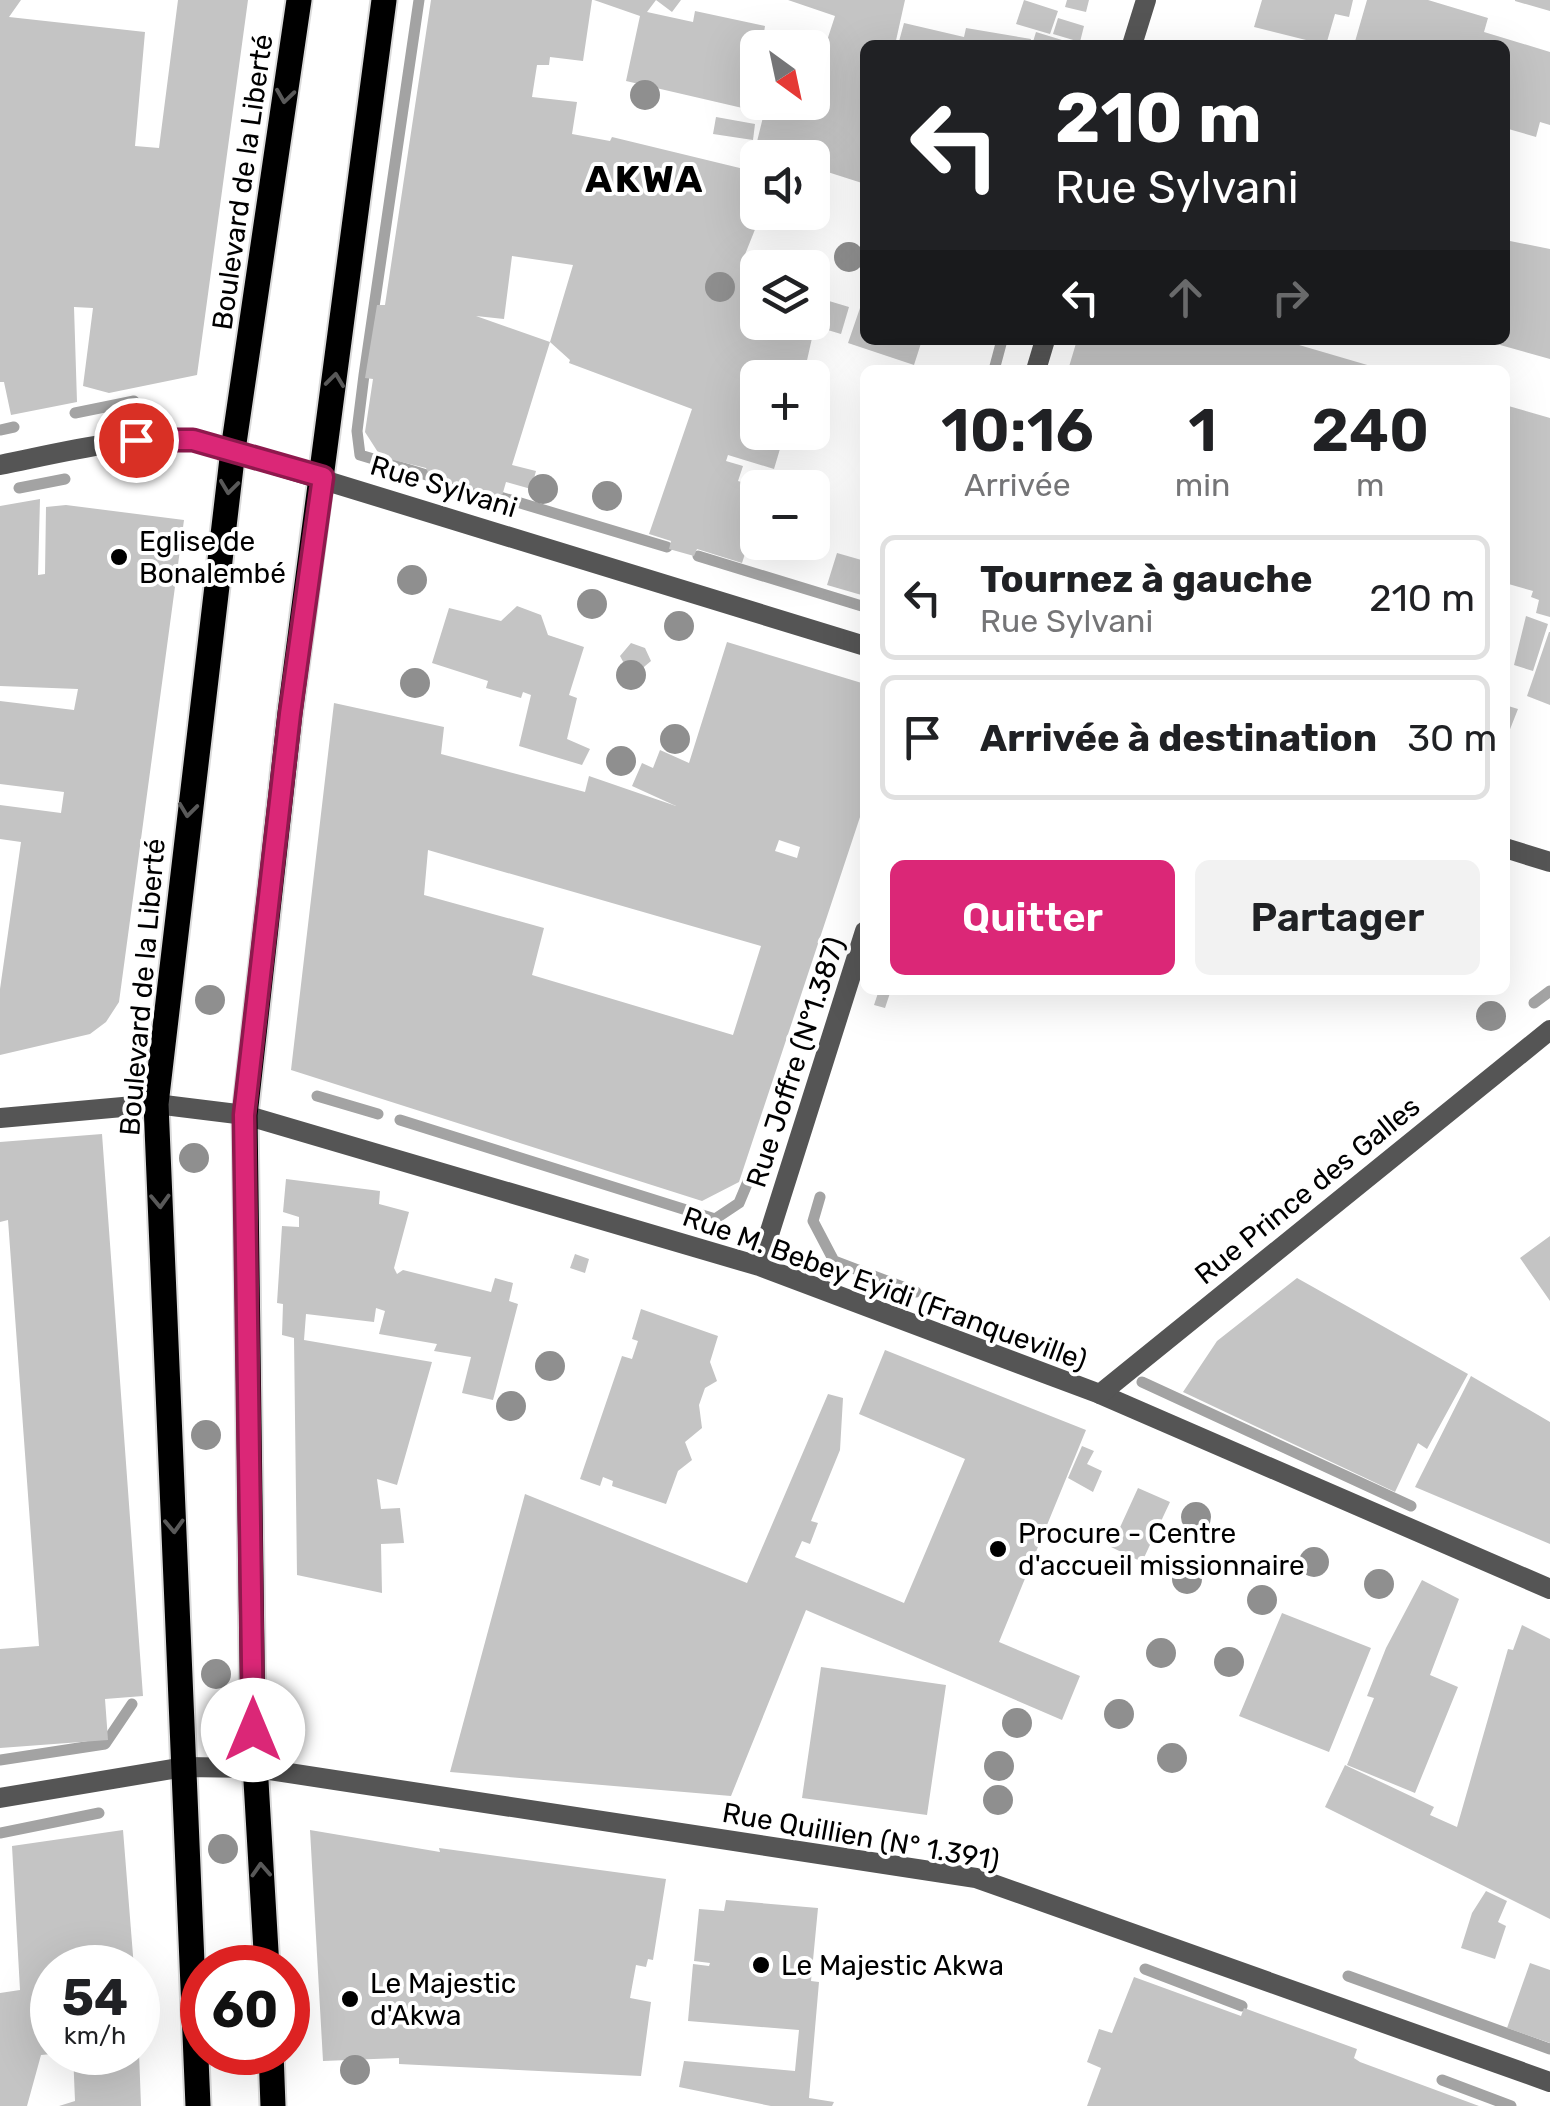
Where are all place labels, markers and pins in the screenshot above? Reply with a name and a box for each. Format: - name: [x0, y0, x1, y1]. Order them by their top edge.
- pin: [94, 398, 179, 483]
- place label: Eglise de Bonalembé: [139, 525, 286, 590]
- marker: Eglise de Bonalembé: [108, 546, 130, 568]
- place label: Procure - Centre d'accueil missionnaire: [1018, 1517, 1305, 1582]
- marker: Procure - Centre d'accueil missionnaire: [987, 1538, 1009, 1560]
- place label: Le Majestic Akwa: [781, 1949, 1004, 1982]
- marker: Le Majestic Akwa: [750, 1954, 772, 1976]
- place label: Le Majestic d'Akwa: [370, 1967, 516, 2032]
- marker: Le Majestic d'Akwa: [339, 1988, 361, 2010]

